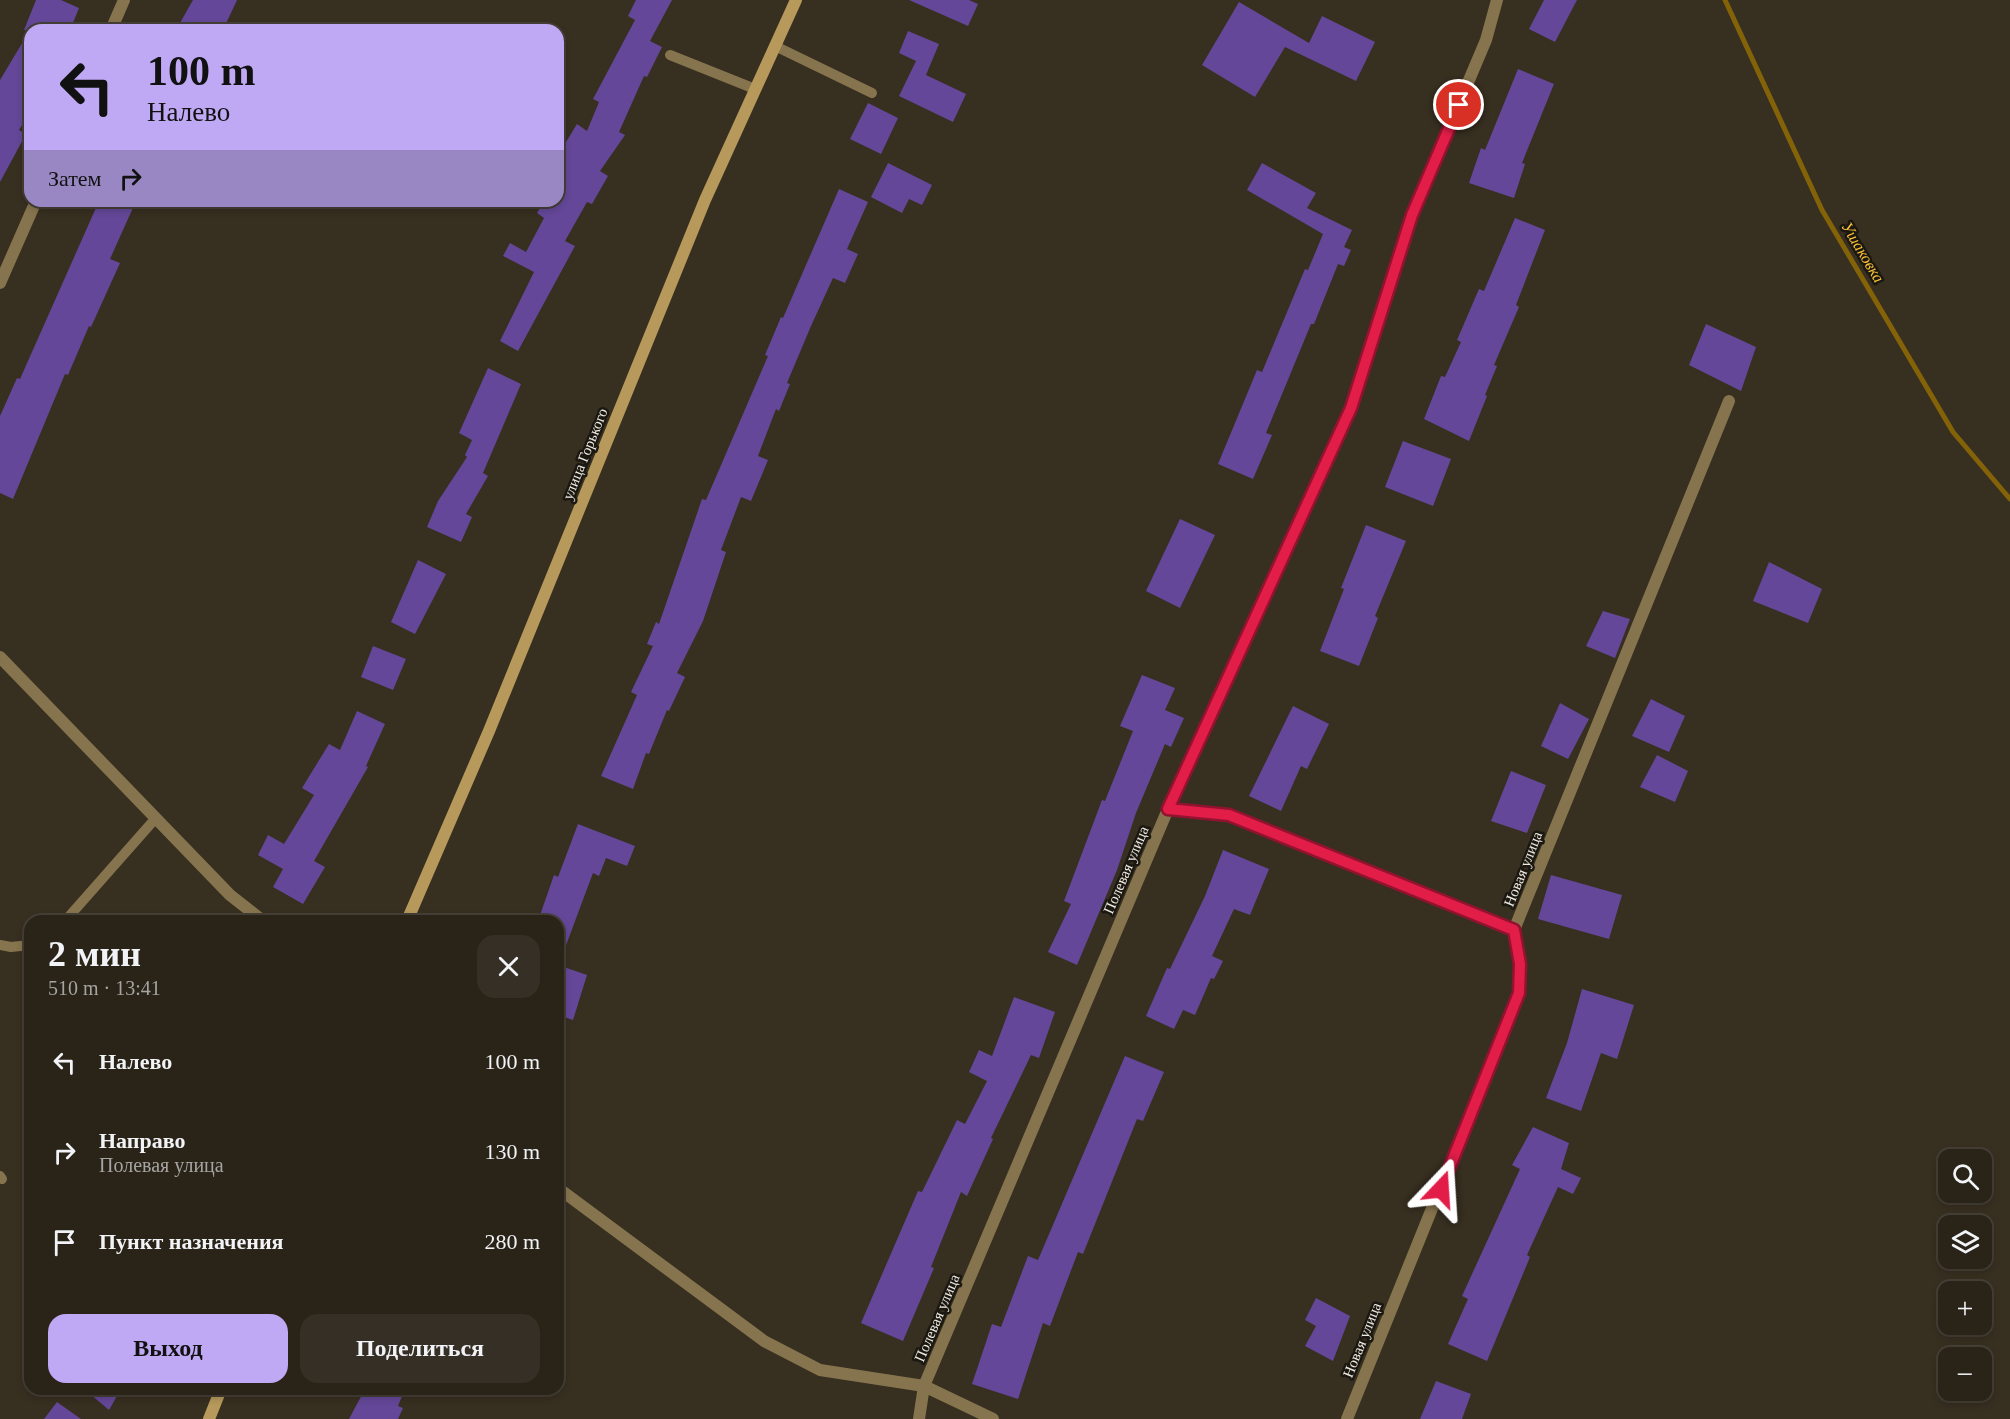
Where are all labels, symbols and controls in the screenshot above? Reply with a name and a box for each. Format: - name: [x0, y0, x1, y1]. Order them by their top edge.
- icon: left: [48, 48, 126, 126]
- text: 100 m: [147, 48, 256, 94]
- pin: [1433, 79, 1484, 130]
- icon: arrive: [1442, 88, 1475, 121]
- text: Налево: [147, 97, 230, 127]
- icon: right: [114, 162, 147, 195]
- text: Затем: [48, 166, 102, 191]
- water label: Ушаковка: [1838, 219, 1888, 285]
- street label: улица Горького: [559, 406, 611, 502]
- street label: Полевая улица: [1100, 824, 1152, 916]
- street label: Новая улица: [1501, 829, 1545, 909]
- text: 2 мин: [48, 934, 141, 974]
- button: close: [477, 935, 540, 998]
- text: 510 m · 13:41: [48, 977, 161, 999]
- icon: left: [48, 1046, 81, 1079]
- text: Налево: [99, 1049, 172, 1074]
- text: 100 m: [484, 1049, 540, 1074]
- text: Направо: [99, 1128, 185, 1153]
- icon: right: [48, 1136, 81, 1169]
- text: 130 m: [484, 1139, 540, 1164]
- map controls: [1938, 1149, 1992, 1401]
- button: search: [1938, 1149, 1992, 1203]
- text: Полевая улица: [99, 1154, 224, 1176]
- position arrow: [1409, 1157, 1473, 1221]
- button: layers: [1938, 1215, 1992, 1269]
- icon: arrive: [48, 1226, 81, 1259]
- text: Пункт назначения: [99, 1229, 284, 1254]
- text: 280 m: [484, 1229, 540, 1254]
- street label: Полевая улица: [911, 1272, 963, 1364]
- button: +: [1938, 1281, 1992, 1335]
- street label: Новая улица: [1340, 1300, 1384, 1380]
- button: Выход: [48, 1314, 288, 1383]
- button: Поделиться: [300, 1314, 540, 1383]
- button: −: [1938, 1347, 1992, 1401]

